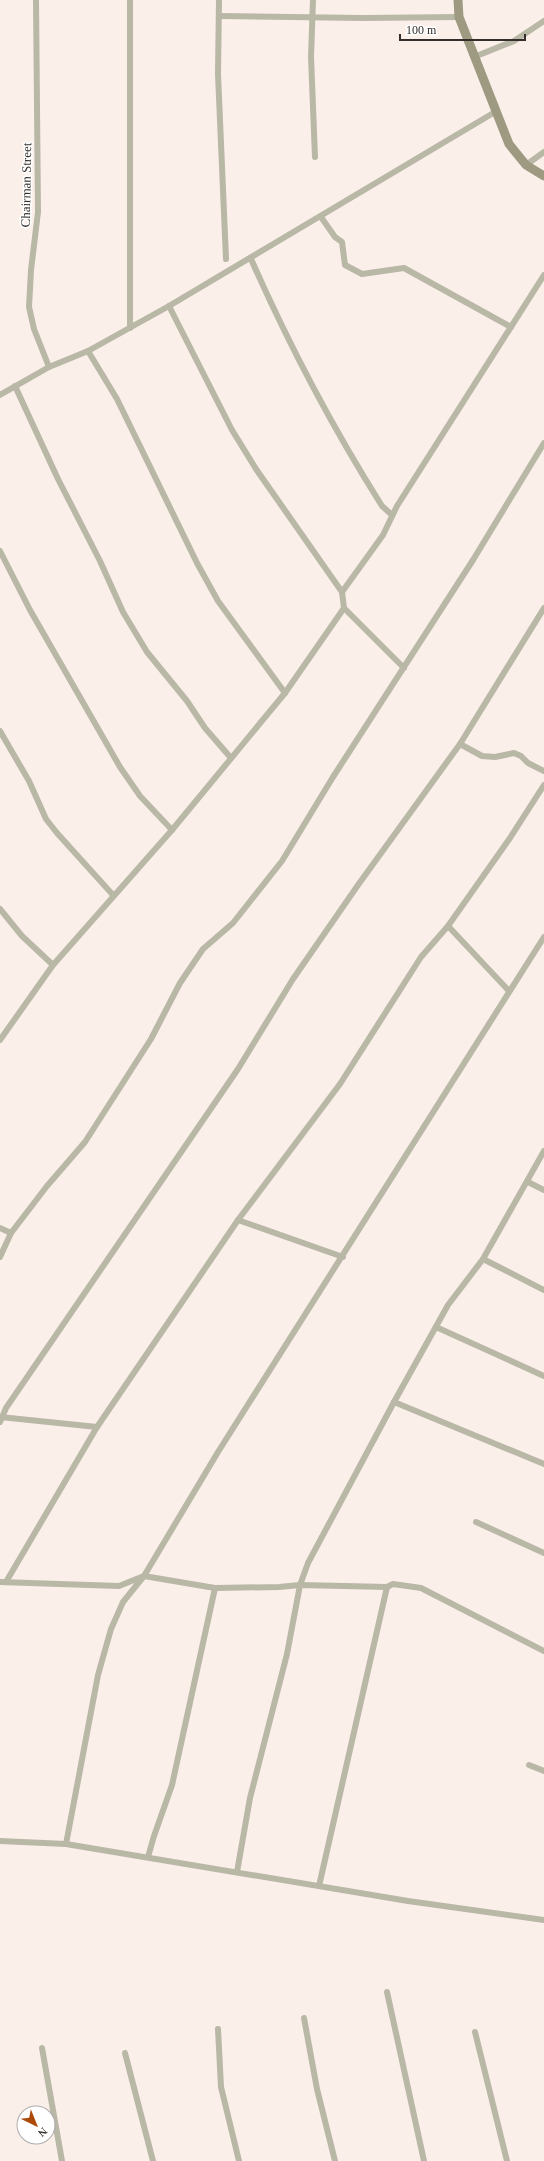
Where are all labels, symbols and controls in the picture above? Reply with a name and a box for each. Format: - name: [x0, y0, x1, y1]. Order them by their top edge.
- scale bar: [400, 16, 525, 42]
- text: 100 m: [406, 23, 437, 37]
- street label: Chairman Street: [18, 142, 34, 228]
- north arrow: [16, 2105, 56, 2145]
- text: N: [36, 2125, 50, 2139]

